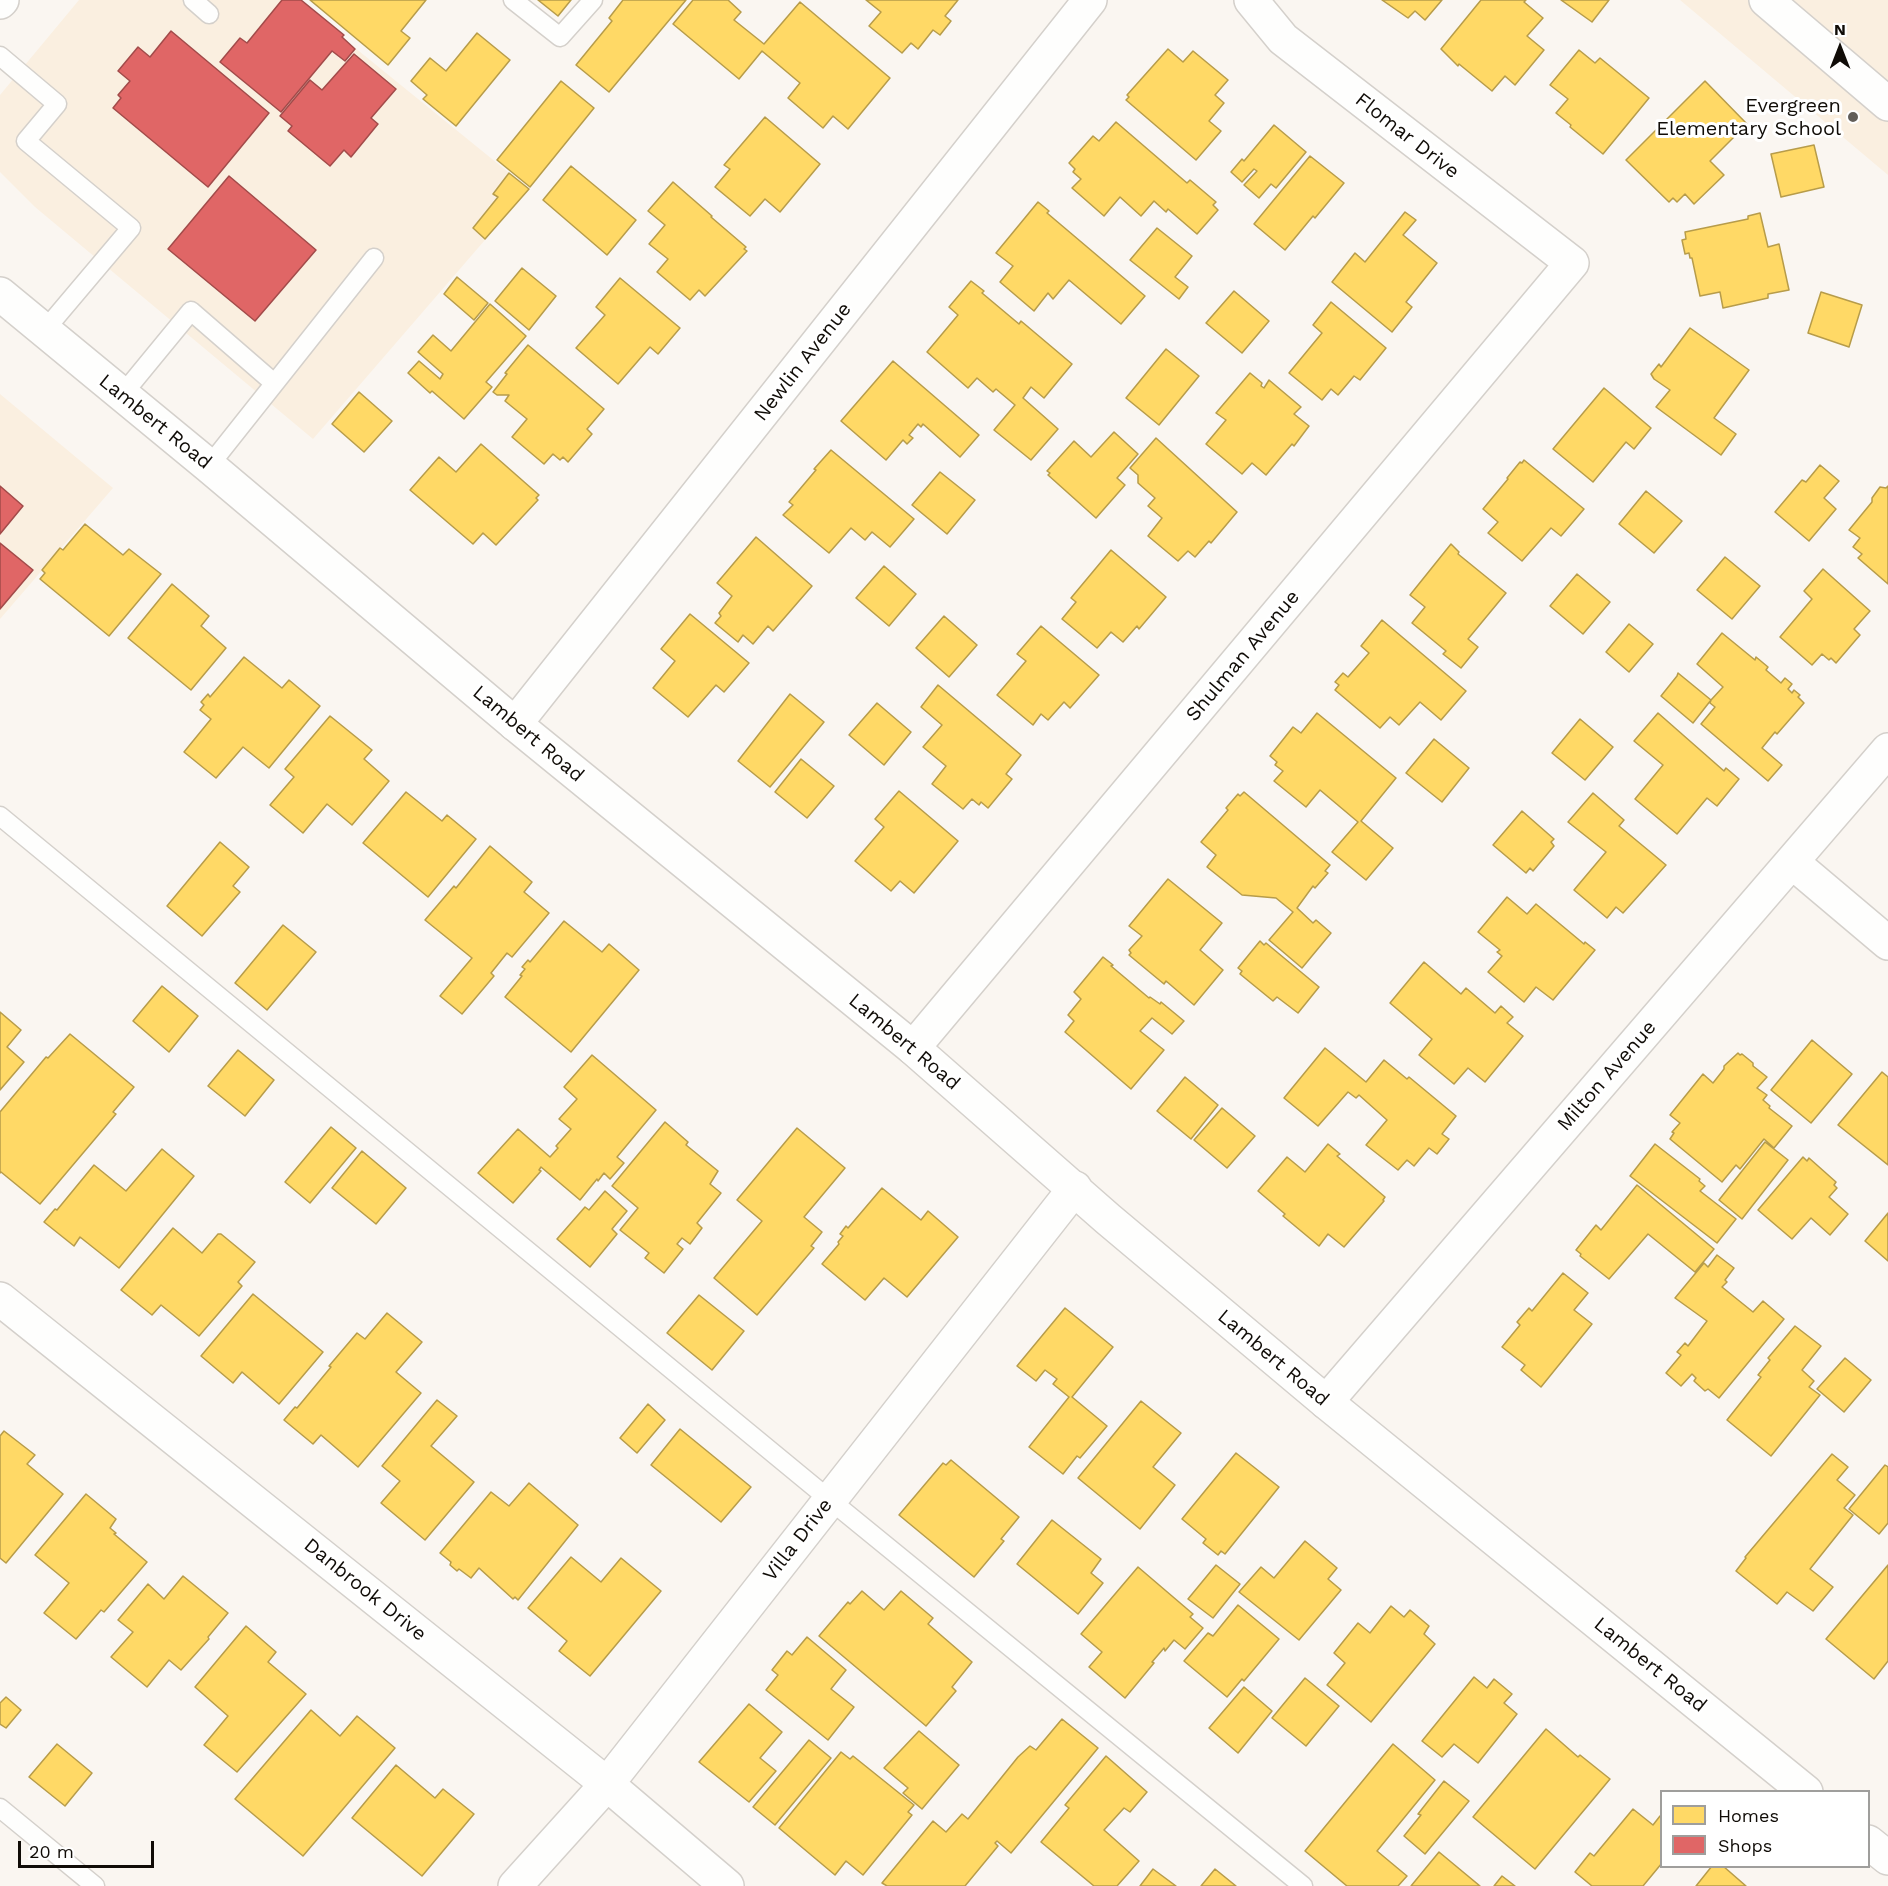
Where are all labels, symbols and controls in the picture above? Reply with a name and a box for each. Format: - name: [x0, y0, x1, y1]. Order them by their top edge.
- north arrow: [1810, 18, 1870, 78]
- text: N: [1834, 20, 1846, 39]
- street label: Flomar Drive: [1350, 88, 1464, 184]
- place label: Evergreen Elementary School: [1656, 94, 1841, 141]
- marker: Evergreen Elementary School: [1846, 110, 1860, 124]
- street label: Newlin Avenue: [749, 298, 857, 426]
- street label: Lambert Road: [94, 369, 216, 475]
- street label: Shulman Avenue: [1181, 585, 1305, 727]
- street label: Lambert Road: [467, 680, 589, 788]
- street label: Lambert Road: [843, 988, 965, 1096]
- street label: Milton Avenue: [1553, 1016, 1661, 1136]
- street label: Lambert Road: [1212, 1304, 1334, 1412]
- street label: Villa Drive: [758, 1494, 838, 1586]
- street label: Danbrook Drive: [299, 1533, 431, 1647]
- street label: Lambert Road: [1589, 1612, 1711, 1718]
- legend: [1660, 1790, 1870, 1868]
- text: Homes: [1718, 1805, 1779, 1826]
- scale bar: [21, 1829, 158, 1867]
- text: Shops: [1718, 1835, 1772, 1856]
- text: 20 m: [29, 1841, 74, 1862]

